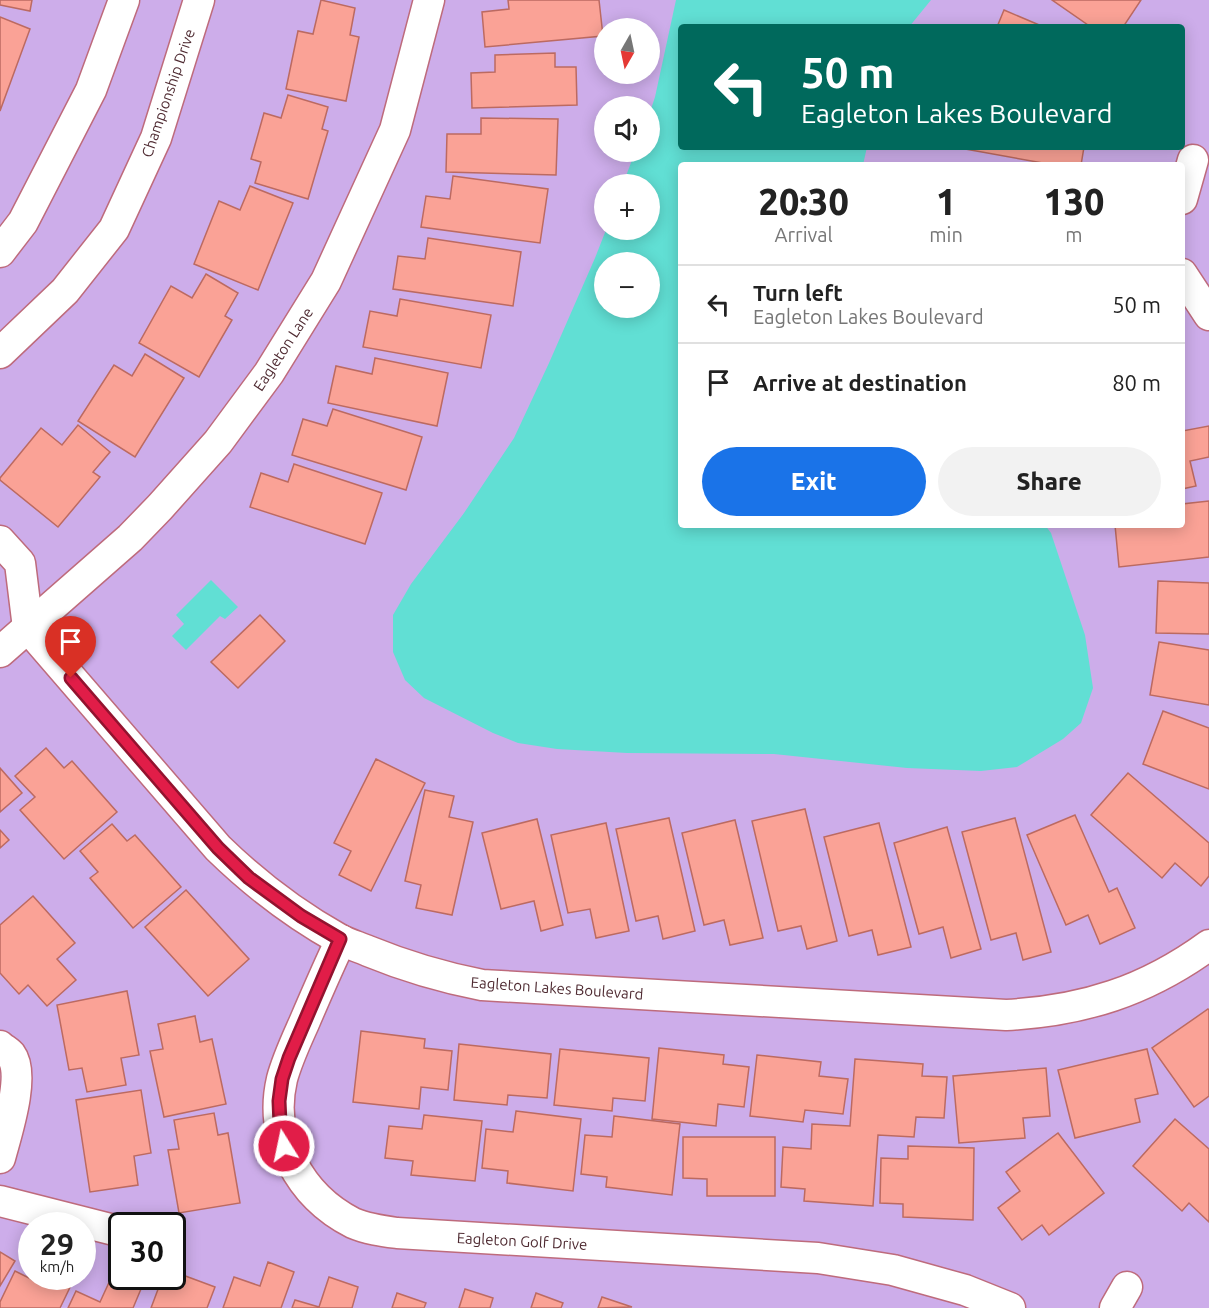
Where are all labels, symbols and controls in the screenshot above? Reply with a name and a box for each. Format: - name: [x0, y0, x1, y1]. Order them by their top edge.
- north arrow: [594, 18, 660, 84]
- map controls: [594, 18, 660, 318]
- street label: Championship Drive: [138, 27, 198, 159]
- icon: left: [702, 48, 780, 126]
- text: 50 m: [801, 49, 895, 96]
- button: sound: [594, 96, 660, 162]
- text: Eagleton Lakes Boulevard: [801, 98, 1112, 128]
- button: +: [594, 174, 660, 240]
- text: 20:30: [759, 181, 849, 222]
- text: 1: [936, 181, 956, 222]
- text: 130: [1043, 181, 1104, 222]
- text: Arrival: [775, 223, 833, 246]
- text: min: [929, 223, 963, 246]
- text: m: [1065, 223, 1083, 246]
- button: −: [594, 252, 660, 318]
- text: Turn left: [753, 280, 843, 305]
- icon: left: [702, 288, 735, 321]
- text: 50 m: [1112, 292, 1161, 317]
- street label: Eagleton Lane: [250, 304, 316, 394]
- text: Eagleton Lakes Boulevard: [753, 305, 984, 328]
- icon: arrive: [702, 366, 735, 399]
- text: Arrive at destination: [753, 370, 967, 395]
- text: 80 m: [1112, 370, 1161, 395]
- button: Exit: [702, 447, 926, 516]
- button: Share: [938, 447, 1161, 516]
- pin: [45, 616, 96, 678]
- icon: arrive: [54, 625, 87, 658]
- street label: Eagleton Lakes Boulevard: [470, 973, 644, 1003]
- position arrow: [252, 1114, 316, 1178]
- speed limit sign: 30: [108, 1212, 186, 1290]
- text: 29: [40, 1227, 74, 1261]
- street label: Eagleton Golf Drive: [456, 1229, 588, 1253]
- text: km/h: [40, 1258, 74, 1275]

